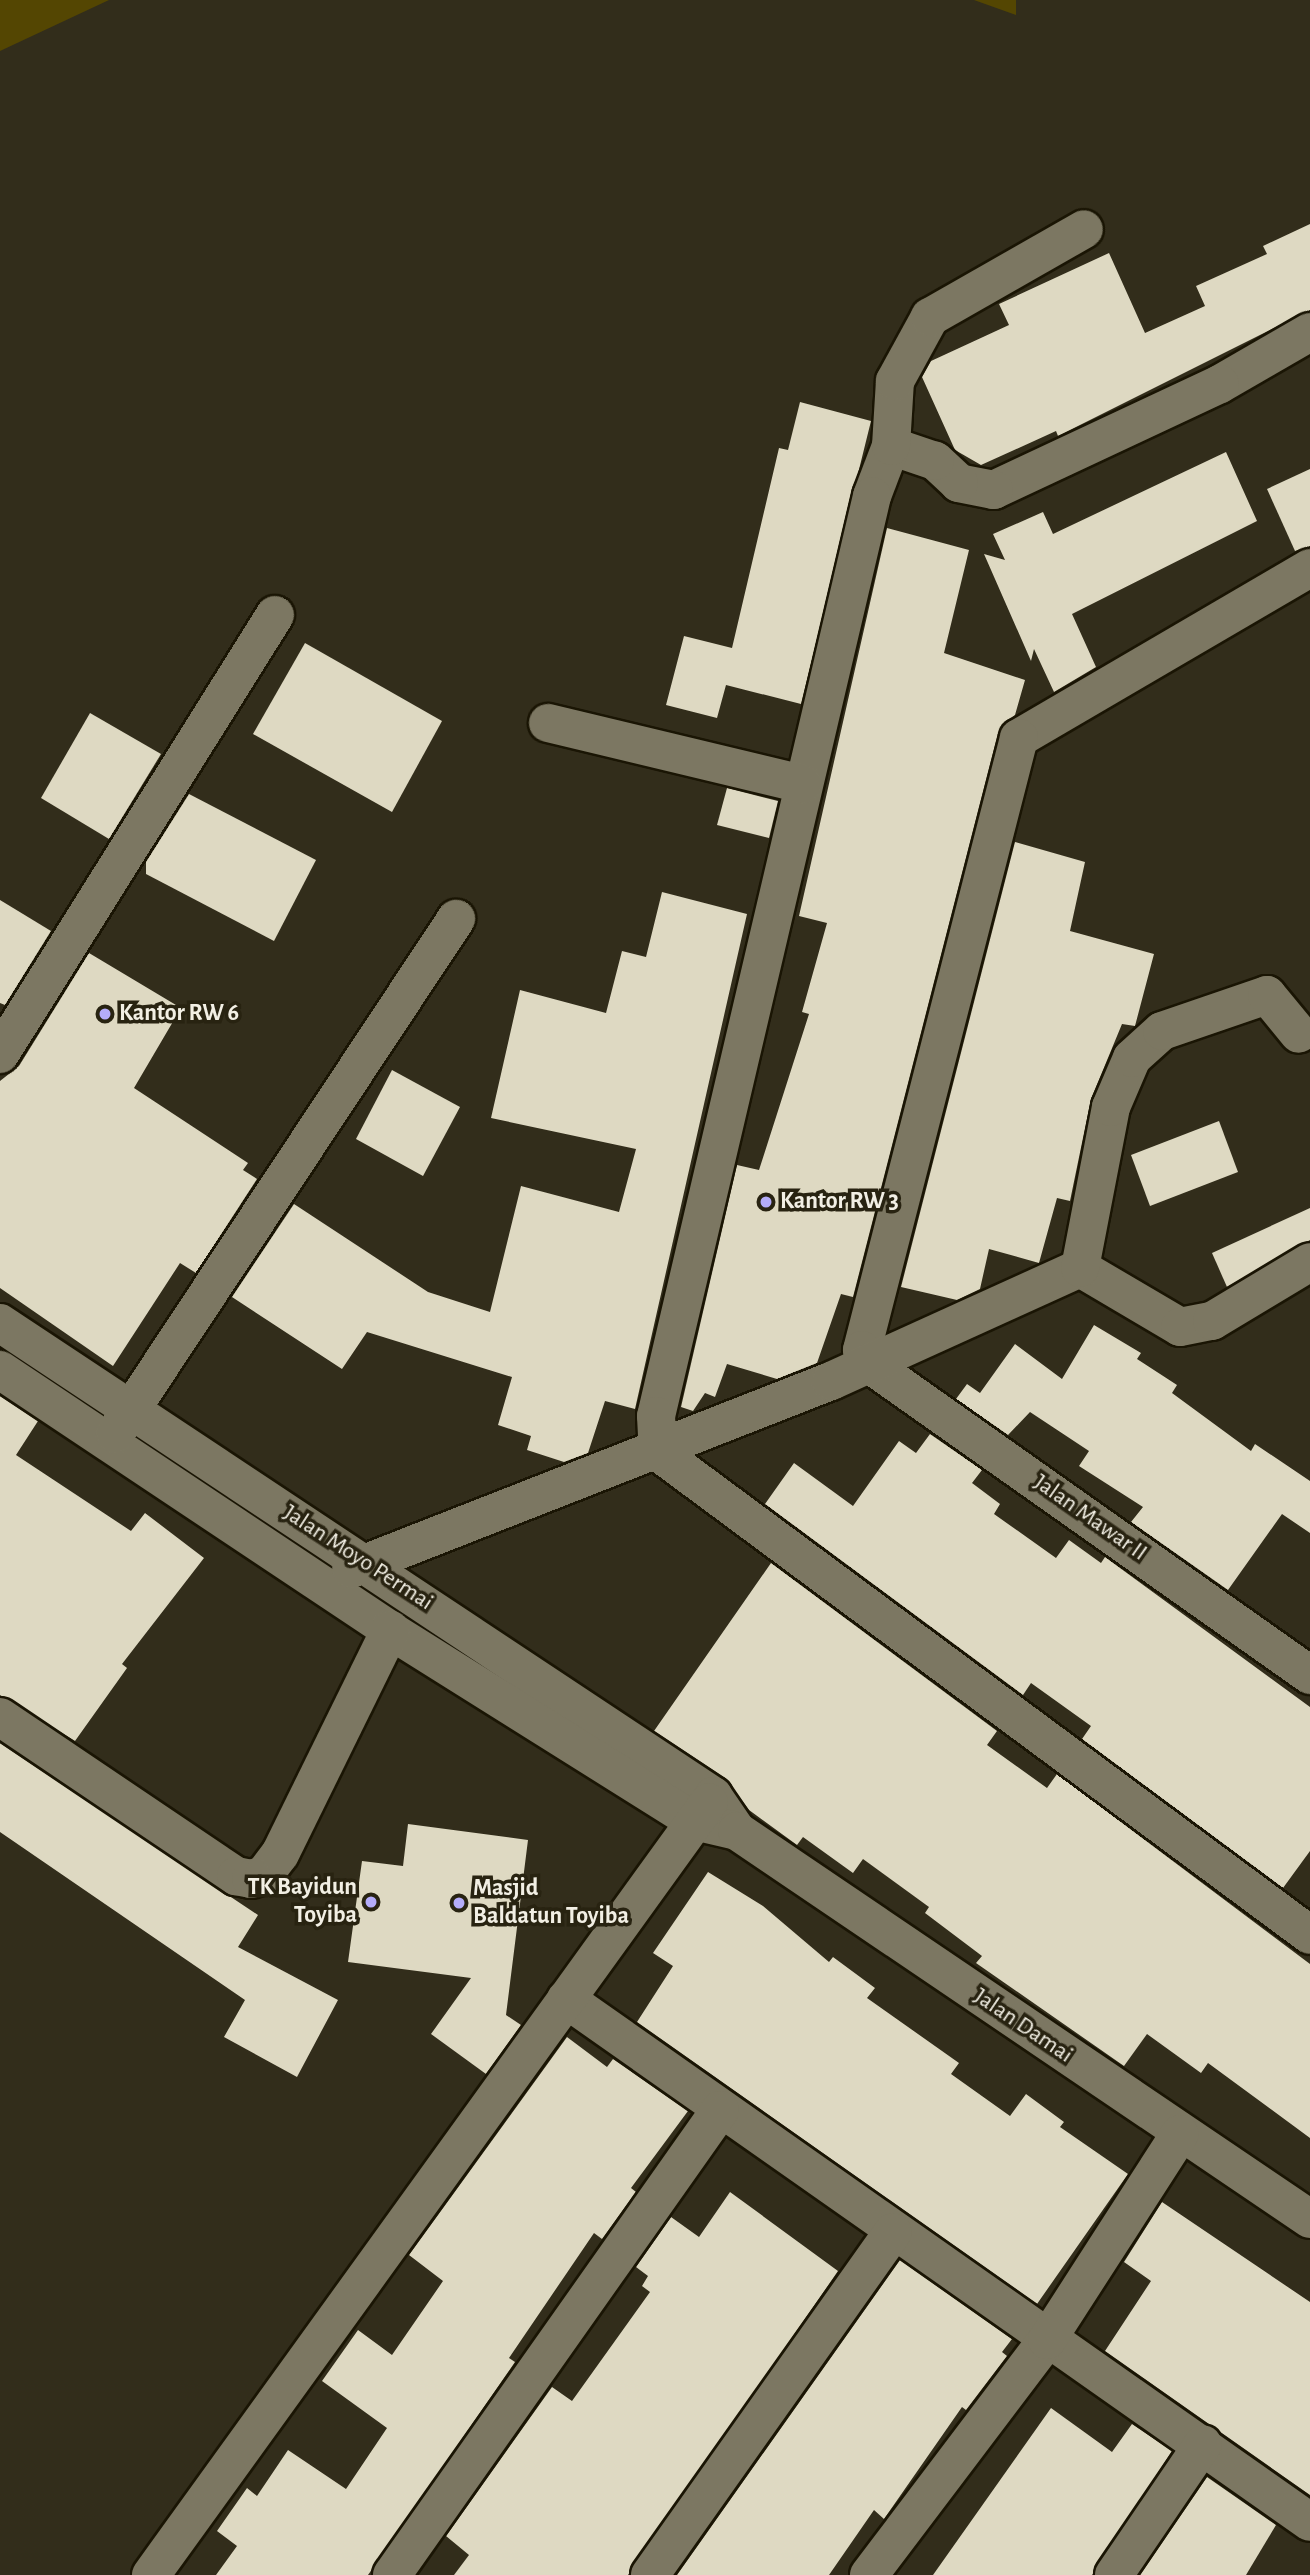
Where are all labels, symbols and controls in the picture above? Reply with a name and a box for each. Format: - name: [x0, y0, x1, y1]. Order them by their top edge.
- place label: Kantor RW 6: [119, 1000, 239, 1028]
- marker: Kantor RW 6: [97, 1006, 113, 1022]
- place label: Kantor RW 3: [780, 1188, 899, 1216]
- marker: Kantor RW 3: [758, 1194, 774, 1210]
- street label: Jalan Mawar II: [1028, 1468, 1152, 1568]
- street label: Jalan Moyo Permai: [278, 1499, 438, 1617]
- place label: TK Bayidun Toyiba: [247, 1874, 357, 1930]
- place label: Masjid Baldatun Toyiba: [473, 1875, 629, 1931]
- marker: TK Bayidun Toyiba: [363, 1894, 379, 1910]
- marker: Masjid Baldatun Toyiba: [451, 1895, 467, 1911]
- street label: Jalan Damai: [968, 1982, 1078, 2070]

